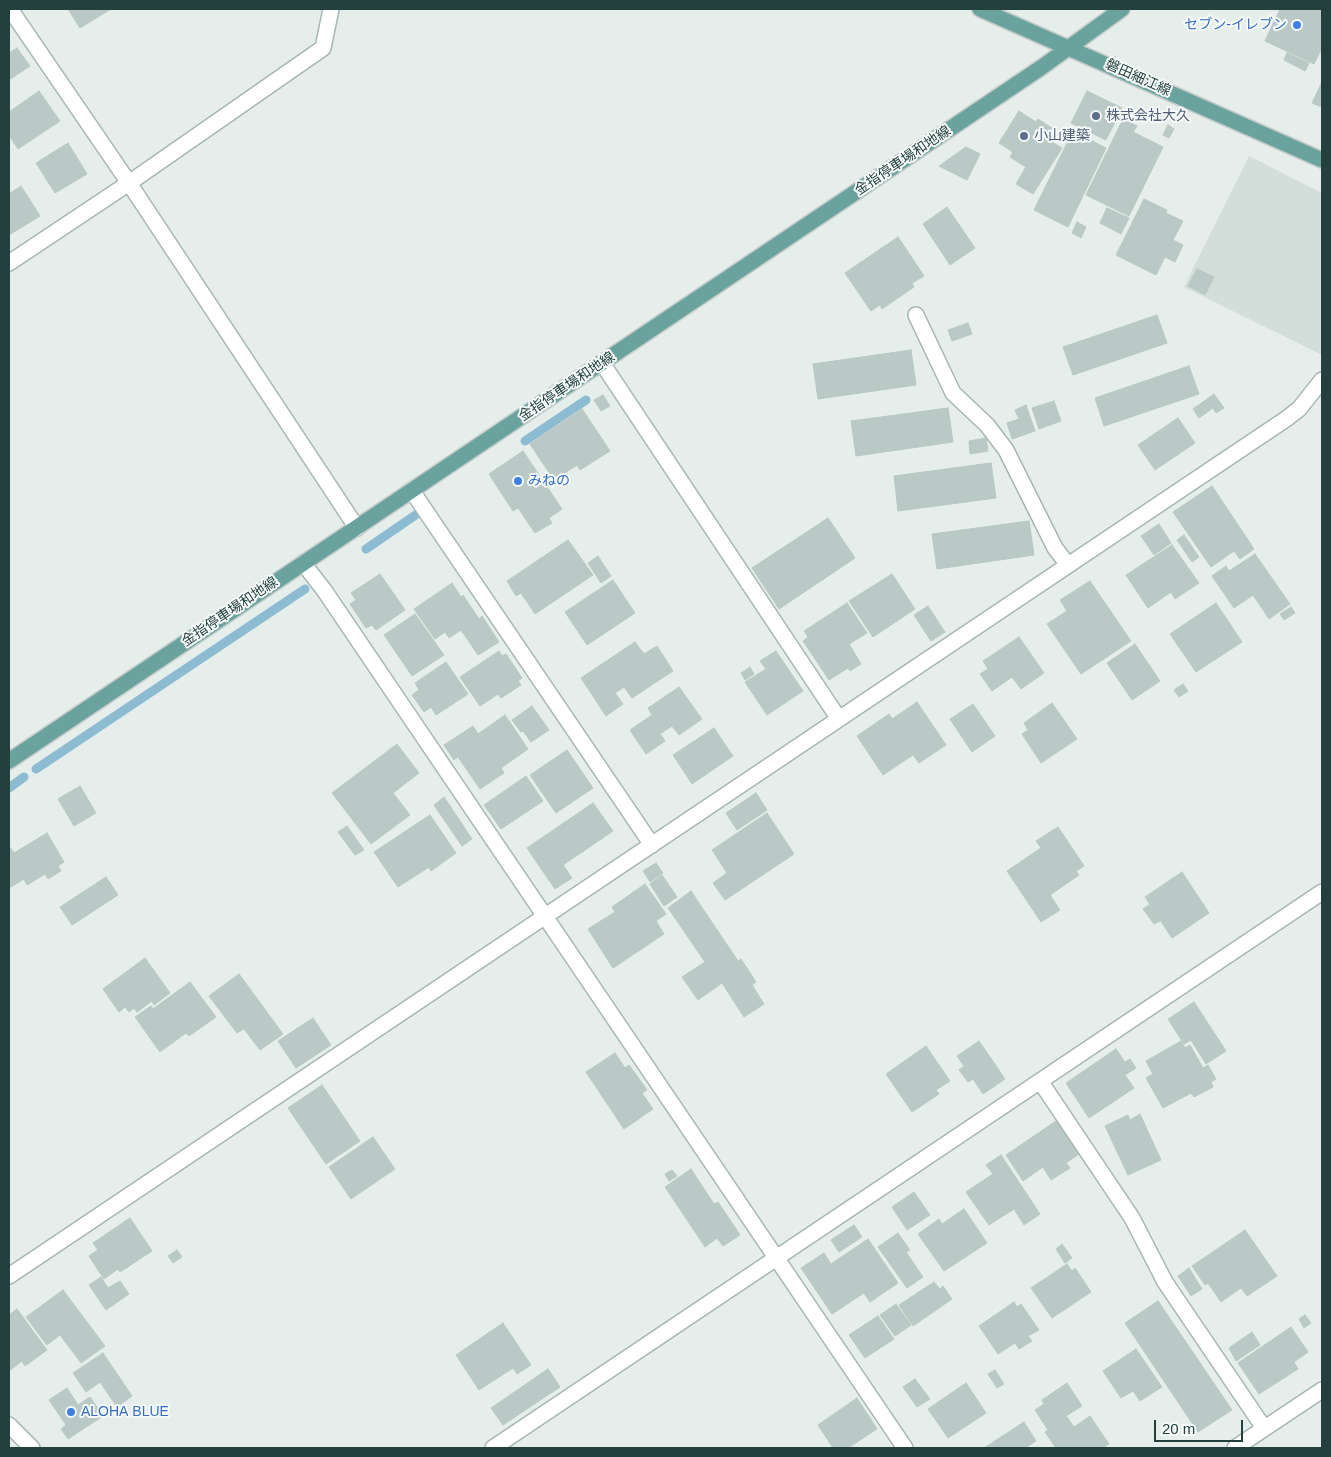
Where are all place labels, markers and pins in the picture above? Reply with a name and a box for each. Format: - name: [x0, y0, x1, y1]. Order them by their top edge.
- place label: セブン-イレブン: [1184, 17, 1287, 33]
- marker: セブン-イレブン: [1291, 19, 1303, 31]
- place label: 株式会社大久: [1106, 108, 1190, 124]
- marker: 株式会社大久: [1090, 110, 1102, 122]
- place label: 小山建築: [1034, 128, 1090, 144]
- marker: 小山建築: [1018, 130, 1030, 142]
- place label: みねの: [528, 473, 570, 489]
- marker: みねの: [512, 475, 524, 487]
- place label: ALOHA BLUE: [81, 1404, 169, 1420]
- marker: ALOHA BLUE: [65, 1406, 77, 1418]

